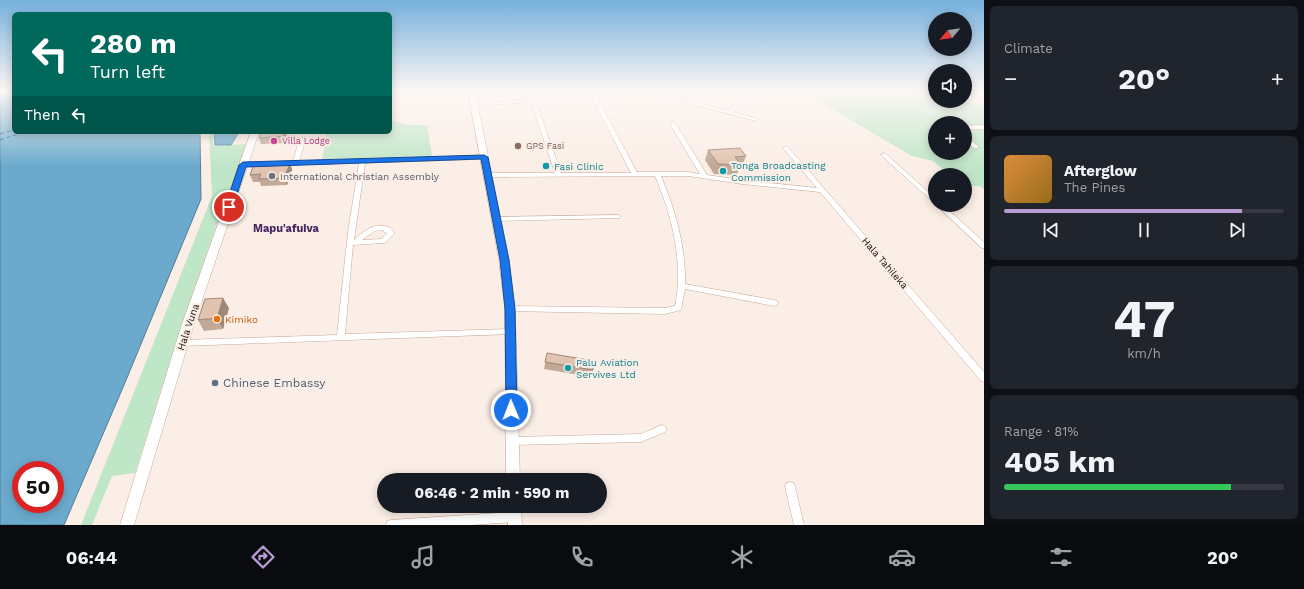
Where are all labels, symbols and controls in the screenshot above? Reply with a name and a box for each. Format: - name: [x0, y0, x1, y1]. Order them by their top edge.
- north arrow: [928, 12, 972, 56]
- map controls: [928, 12, 972, 212]
- text: 280 m: [90, 27, 177, 60]
- icon: left: [24, 28, 76, 80]
- text: Climate: [1004, 41, 1053, 56]
- text: Turn left: [90, 61, 165, 82]
- text: 20°: [1118, 61, 1170, 96]
- button: sound: [928, 64, 972, 108]
- text: −: [1004, 66, 1017, 91]
- text: +: [1271, 66, 1284, 91]
- icon: left: [68, 104, 90, 126]
- text: Then: [24, 106, 60, 124]
- button: +: [928, 116, 972, 160]
- marker: Villa Lodge: [269, 136, 279, 146]
- place label: Villa Lodge: [282, 136, 330, 146]
- marker: GPS Fasi: [513, 141, 523, 151]
- place label: GPS Fasi: [526, 141, 564, 151]
- place label: Tonga Broadcasting Commission: [731, 160, 826, 183]
- marker: Fasi Clinic: [541, 161, 551, 171]
- place label: Fasi Clinic: [554, 161, 604, 172]
- text: Afterglow: [1064, 162, 1137, 180]
- marker: Tonga Broadcasting Commission: [718, 166, 728, 176]
- button: −: [928, 168, 972, 212]
- marker: International Christian Assembly: [267, 171, 277, 181]
- place label: International Christian Assembly: [280, 171, 440, 182]
- text: The Pines: [1064, 180, 1125, 195]
- pin: [212, 190, 246, 224]
- icon: arrive: [218, 196, 240, 218]
- icon: previous: [1040, 219, 1062, 241]
- icon: pause: [1133, 219, 1155, 241]
- icon: next: [1226, 219, 1248, 241]
- district label: Mapu'afuiva: [253, 222, 320, 235]
- street label: Hala Tahileka: [860, 235, 910, 291]
- text: 47: [1113, 289, 1175, 350]
- street label: Hala Vuna: [175, 302, 201, 352]
- marker: Kimiko: [212, 314, 222, 324]
- place label: Kimiko: [225, 314, 258, 325]
- text: km/h: [1127, 346, 1161, 361]
- place label: Palu Aviation Servives Ltd: [576, 357, 639, 380]
- marker: Palu Aviation Servives Ltd: [563, 363, 573, 373]
- place label: Chinese Embassy: [223, 376, 326, 390]
- marker: Chinese Embassy: [210, 378, 220, 388]
- position arrow: [490, 389, 532, 431]
- text: Range · 81%: [1004, 424, 1078, 439]
- text: 405 km: [1004, 444, 1115, 479]
- speed limit sign: 50: [12, 461, 64, 513]
- text: 06:46 · 2 min · 590 m: [415, 484, 569, 502]
- icon: directions: [249, 543, 277, 571]
- icon: music: [409, 543, 437, 571]
- icon: phone: [568, 543, 596, 571]
- icon: climate: [728, 543, 756, 571]
- icon: car: [888, 543, 916, 571]
- icon: filters: [1047, 543, 1075, 571]
- text: 06:44: [66, 547, 117, 568]
- text: 20°: [1207, 547, 1238, 568]

